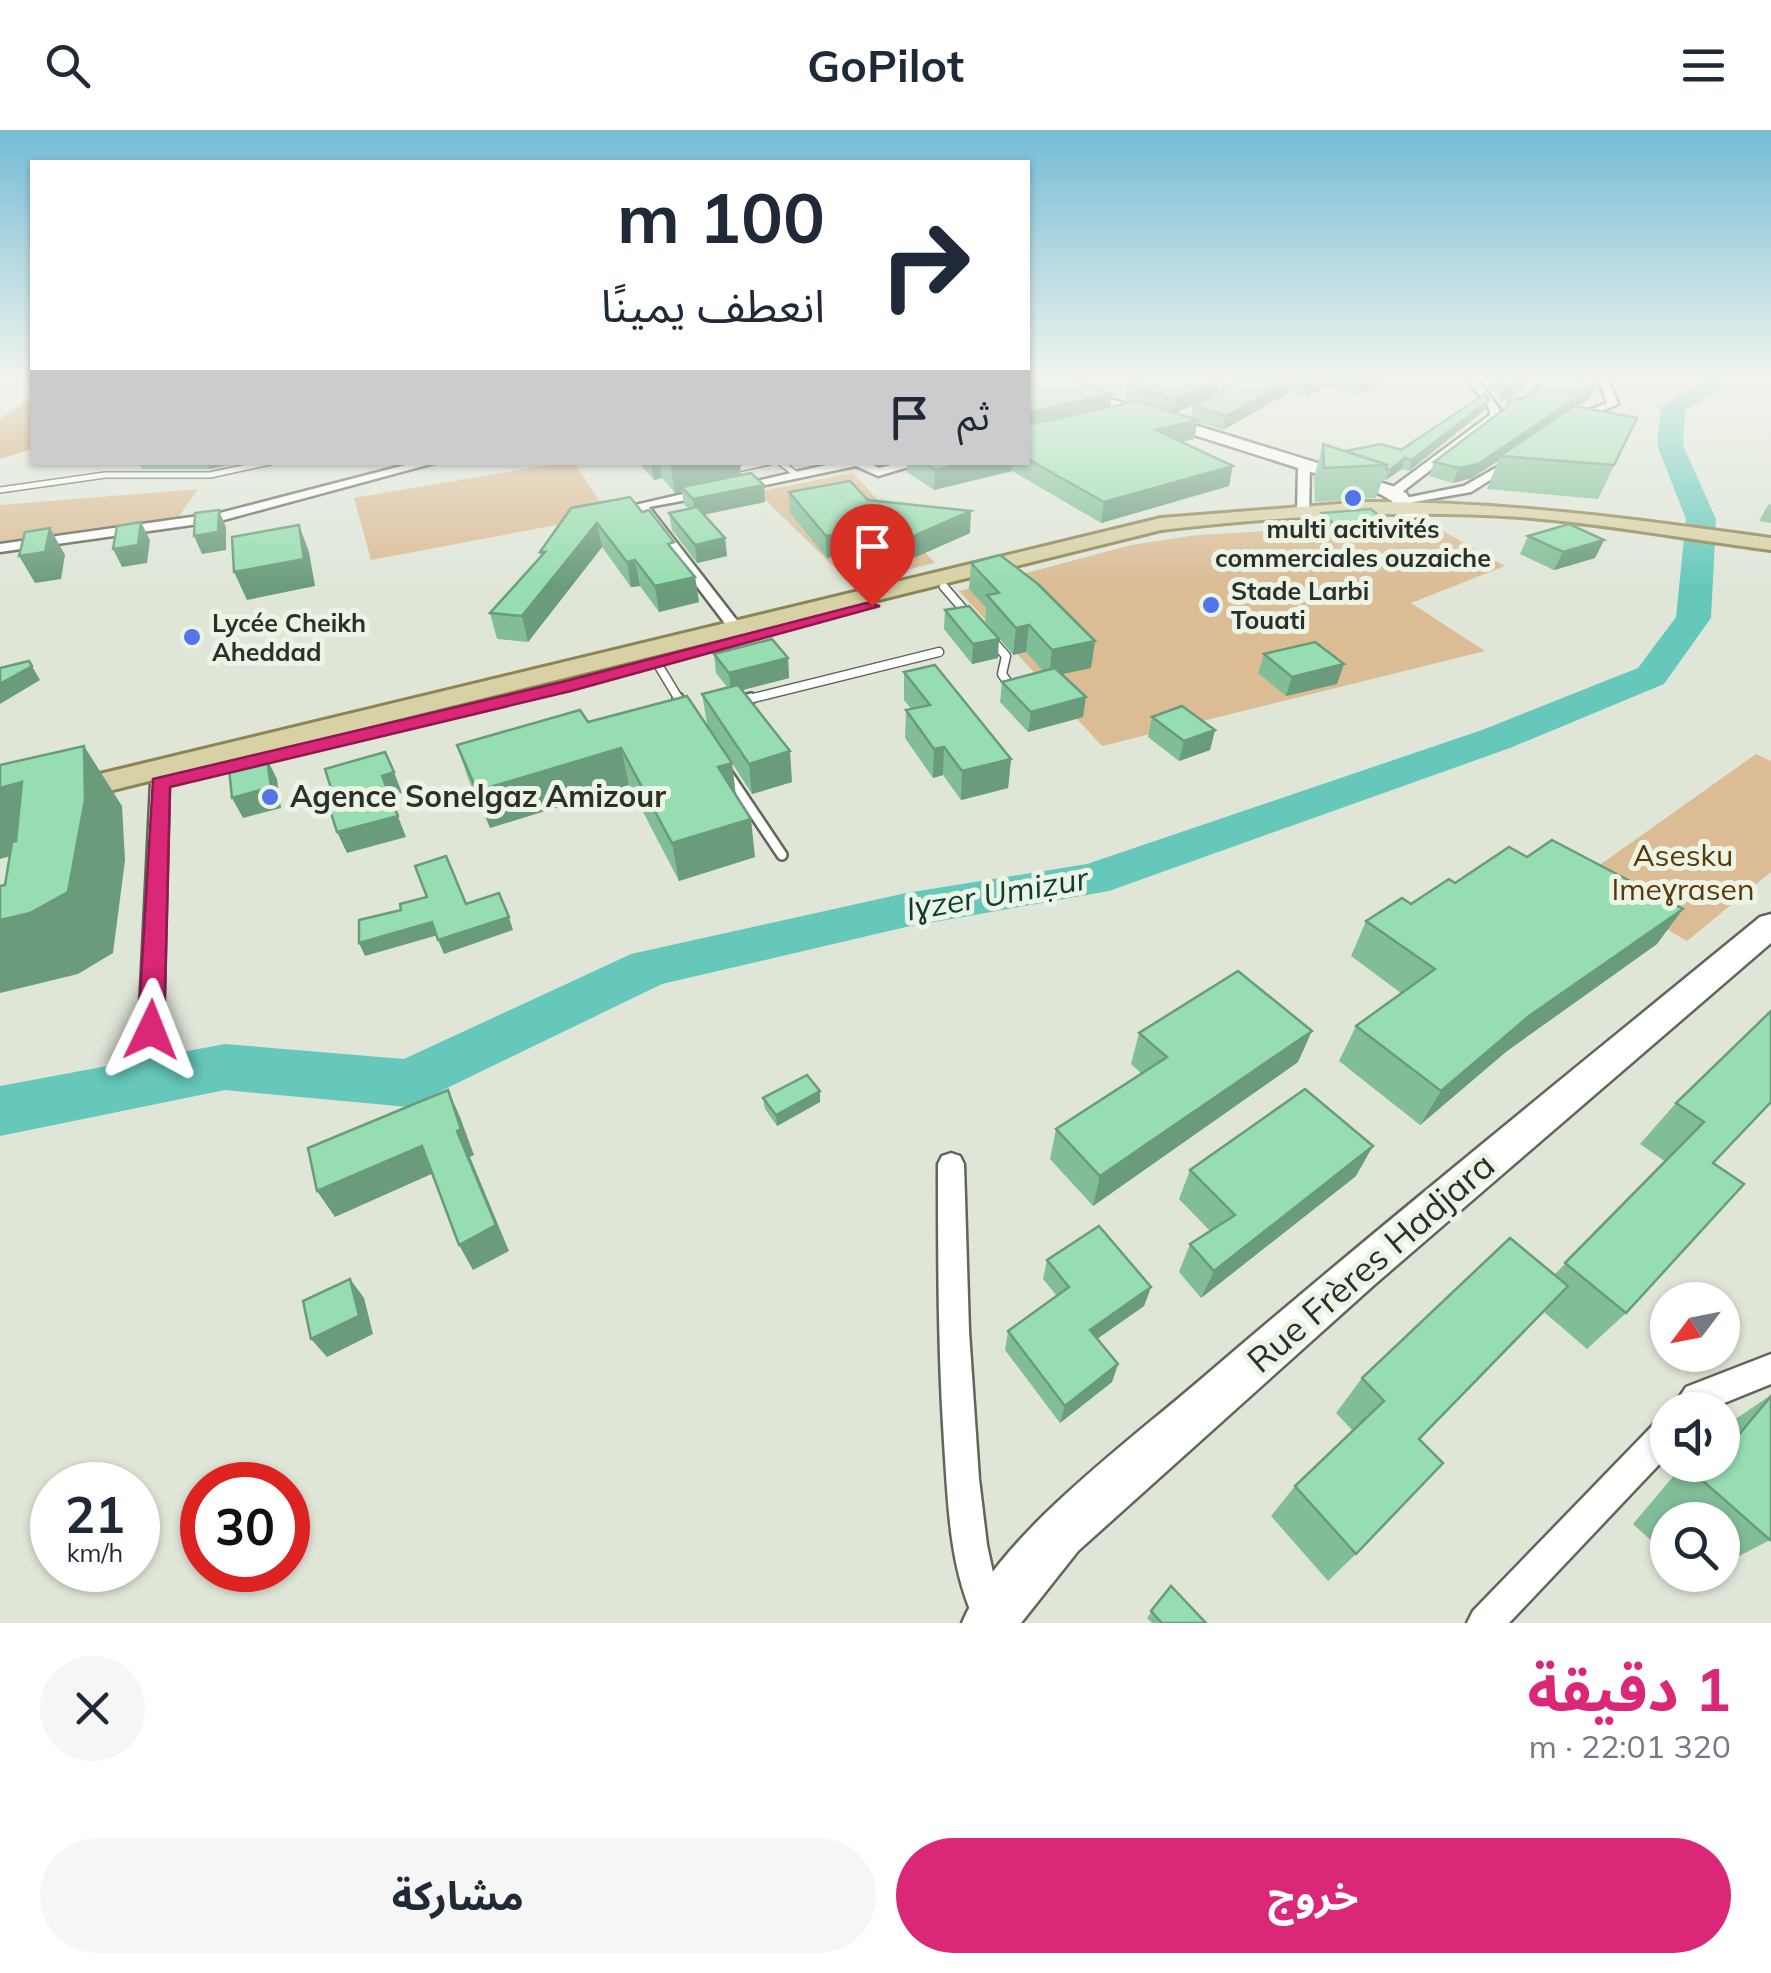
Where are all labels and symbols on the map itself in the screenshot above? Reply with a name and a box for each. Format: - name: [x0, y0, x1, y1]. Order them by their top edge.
- marker: multi acitivités commerciales ouzaiche: [1342, 487, 1364, 509]
- pin: [830, 504, 915, 607]
- place label: multi acitivités commerciales ouzaiche: [1215, 513, 1491, 573]
- place label: Stade Larbi Touati: [1231, 575, 1369, 635]
- marker: Stade Larbi Touati: [1200, 594, 1222, 616]
- place label: Lycée Cheikh Aheddad: [212, 607, 366, 667]
- marker: Lycée Cheikh Aheddad: [181, 626, 203, 648]
- place label: Agence Sonelgaz Amizour: [290, 777, 666, 815]
- marker: Agence Sonelgaz Amizour: [259, 786, 281, 808]
- park label: Asesku Imeɣrasen: [1612, 836, 1754, 908]
- water label: Iɣzer Umiẓur: [903, 857, 1092, 929]
- position arrow: [99, 978, 203, 1082]
- street label: Rue Frères Hadjara: [1238, 1143, 1503, 1382]
- north arrow: [1650, 1282, 1740, 1372]
- speed limit sign: 30: [180, 1462, 310, 1592]

